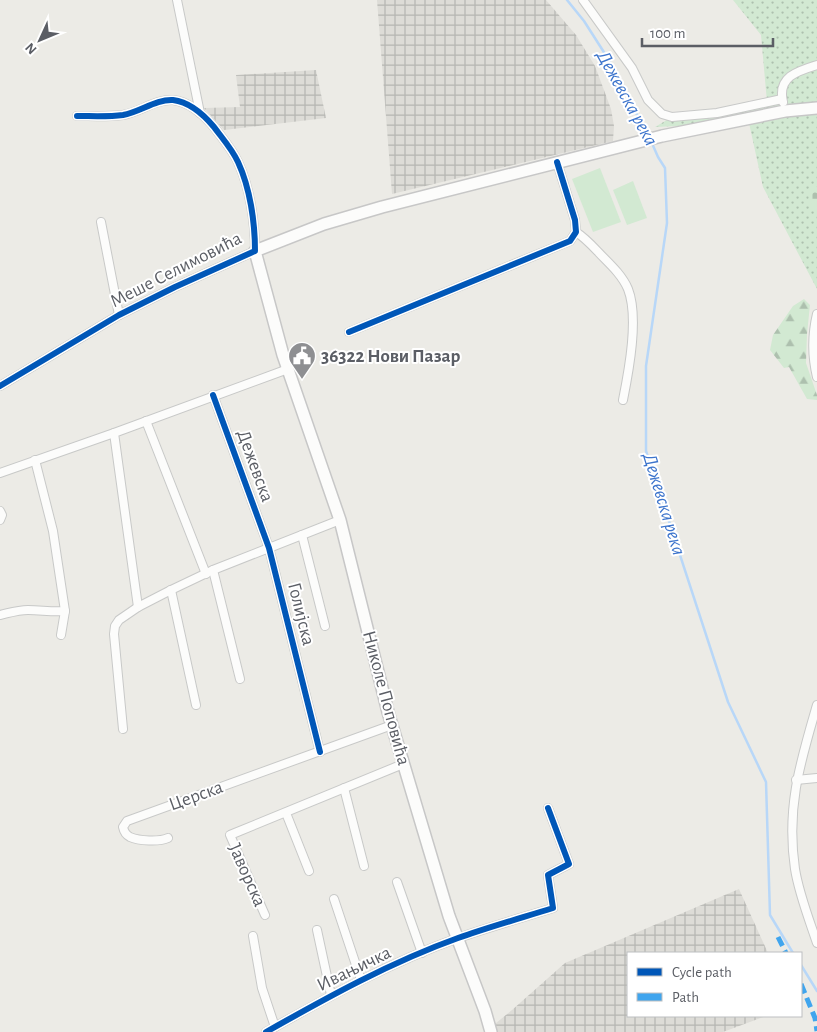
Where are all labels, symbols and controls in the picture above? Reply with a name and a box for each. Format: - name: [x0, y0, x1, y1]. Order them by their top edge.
- north arrow: [15, 15, 65, 65]
- scale bar: [642, 15, 773, 47]
- text: 100 m: [650, 26, 685, 41]
- text: N: [23, 40, 40, 57]
- water label: Дежевска река: [592, 46, 661, 149]
- street label: Меше Селимовића: [107, 229, 245, 311]
- public building icon: 36322 Нови Пазар: [287, 341, 317, 380]
- place label: 36322 Нови Пазар: [321, 347, 460, 366]
- street label: Дежевска: [233, 427, 277, 505]
- water label: Дежевска река: [639, 449, 689, 558]
- street label: Голијска: [284, 581, 318, 648]
- street label: Николе Поповића: [359, 629, 413, 768]
- street label: Церска: [166, 777, 226, 815]
- street label: Јаворска: [225, 840, 269, 910]
- street label: Ивањичка: [314, 943, 394, 995]
- legend: [627, 952, 802, 1017]
- text: Cycle path: [672, 965, 732, 980]
- text: Path: [672, 990, 699, 1005]

